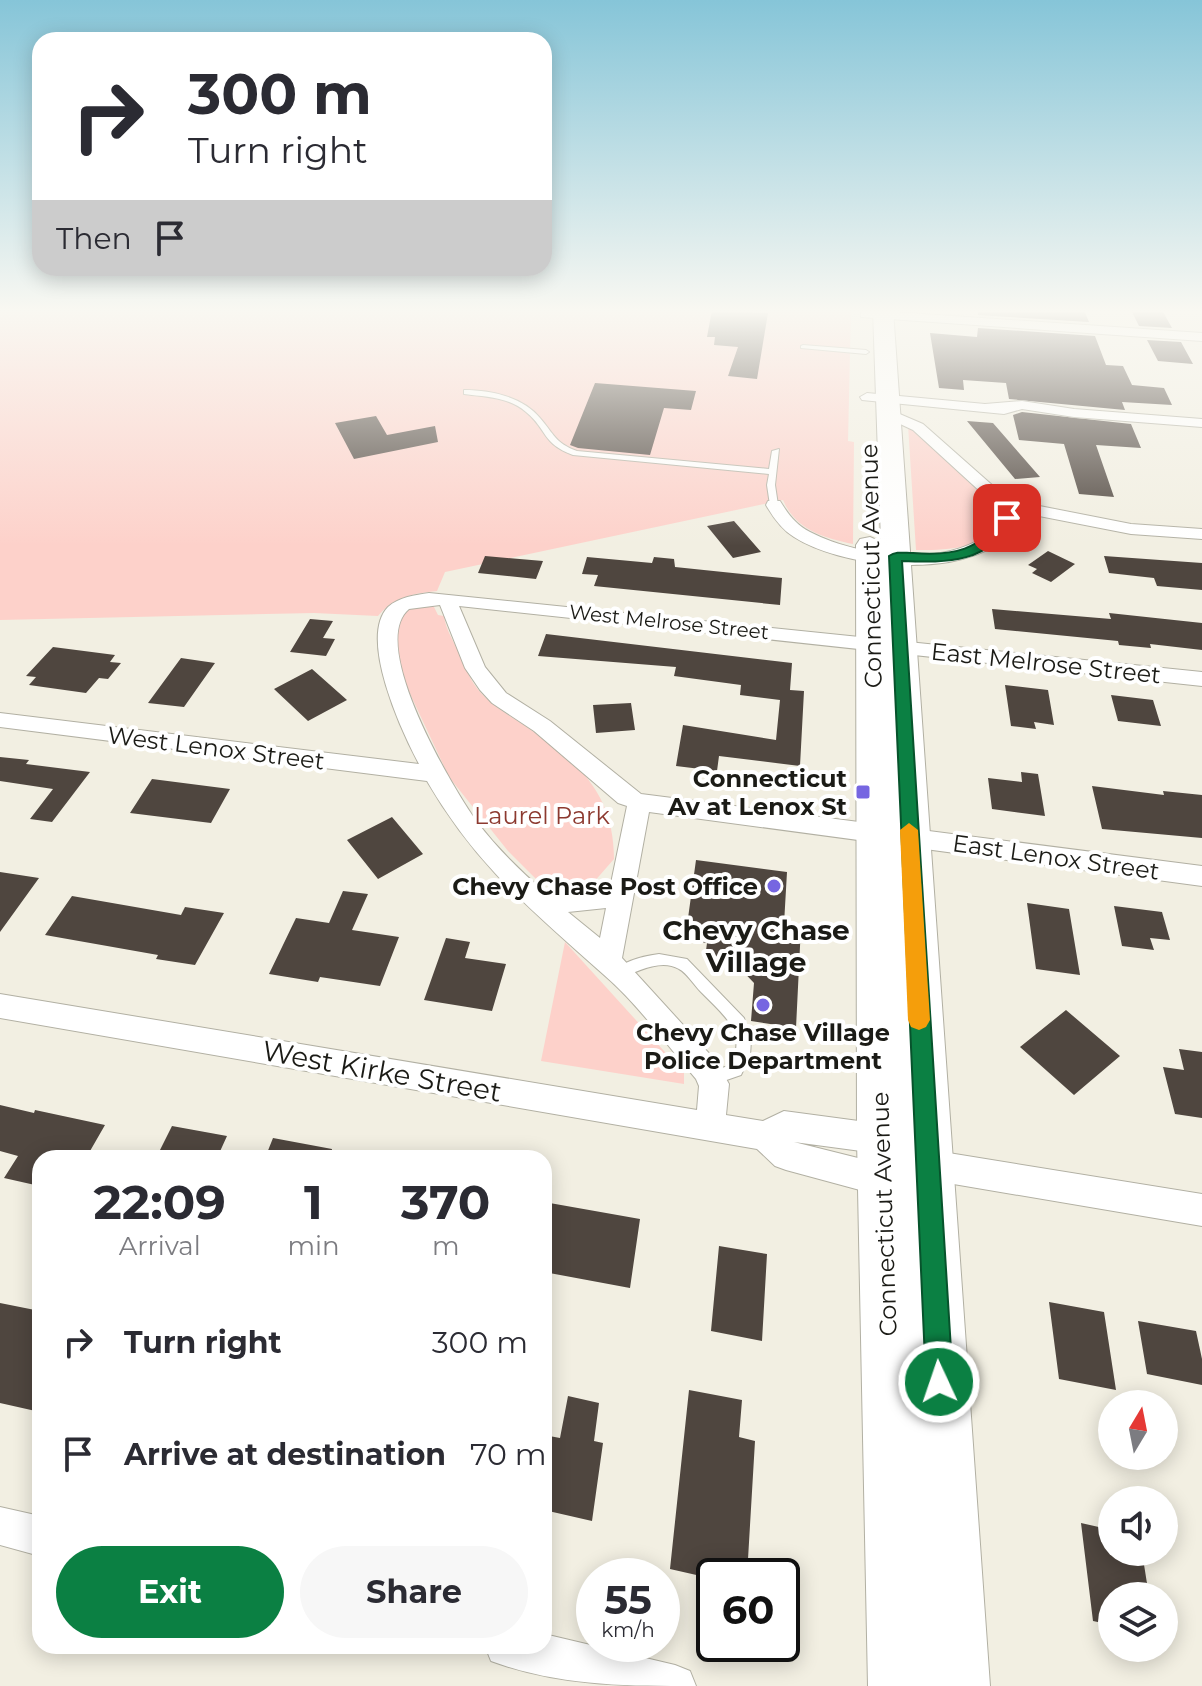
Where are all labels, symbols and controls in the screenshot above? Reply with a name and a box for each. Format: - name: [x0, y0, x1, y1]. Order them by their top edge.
- text: 300 m: [188, 60, 372, 128]
- icon: right: [56, 64, 160, 168]
- text: Turn right: [188, 128, 368, 172]
- icon: arrive: [148, 216, 192, 260]
- text: Then: [56, 220, 132, 257]
- street label: Connecticut Avenue: [854, 443, 888, 689]
- pin: [973, 484, 1041, 552]
- icon: arrive: [985, 496, 1029, 540]
- street label: West Melrose Street: [568, 600, 770, 644]
- street label: East Melrose Street: [930, 637, 1163, 690]
- street label: West Lenox Street: [106, 720, 326, 776]
- place label: Connecticut Av at Lenox St: [667, 764, 848, 821]
- marker: Connecticut Av at Lenox St: [854, 783, 872, 801]
- park label: Laurel Park: [474, 801, 611, 830]
- street label: East Lenox Street: [951, 828, 1162, 886]
- place label: Chevy Chase Post Office: [452, 872, 758, 901]
- marker: Chevy Chase Post Office: [765, 877, 783, 895]
- district label: Chevy Chase Village: [662, 913, 850, 979]
- marker: Chevy Chase Village Police Department: [754, 996, 772, 1014]
- place label: Chevy Chase Village Police Department: [636, 1018, 890, 1075]
- street label: West Kirke Street: [260, 1033, 504, 1109]
- street label: Connecticut Avenue: [865, 1091, 903, 1337]
- text: 22:09: [94, 1173, 226, 1231]
- text: 1: [304, 1173, 323, 1231]
- text: 370: [401, 1173, 490, 1231]
- text: Arrival: [119, 1230, 201, 1262]
- text: min: [287, 1230, 340, 1262]
- text: m: [432, 1230, 460, 1262]
- icon: right: [56, 1320, 100, 1364]
- text: Turn right: [124, 1324, 281, 1361]
- text: 300 m: [432, 1324, 528, 1361]
- position arrow: [897, 1340, 981, 1424]
- north arrow: [1098, 1390, 1178, 1470]
- map controls: [1098, 1390, 1178, 1662]
- icon: arrive: [56, 1432, 100, 1476]
- text: Arrive at destination: [124, 1436, 446, 1473]
- text: 70 m: [470, 1436, 547, 1473]
- button: sound: [1098, 1486, 1178, 1566]
- button: Exit: [56, 1546, 284, 1638]
- button: Share: [300, 1546, 528, 1638]
- speed limit sign: 60: [696, 1558, 800, 1662]
- text: 55: [604, 1575, 652, 1624]
- button: layers: [1098, 1582, 1178, 1662]
- text: km/h: [601, 1618, 655, 1642]

